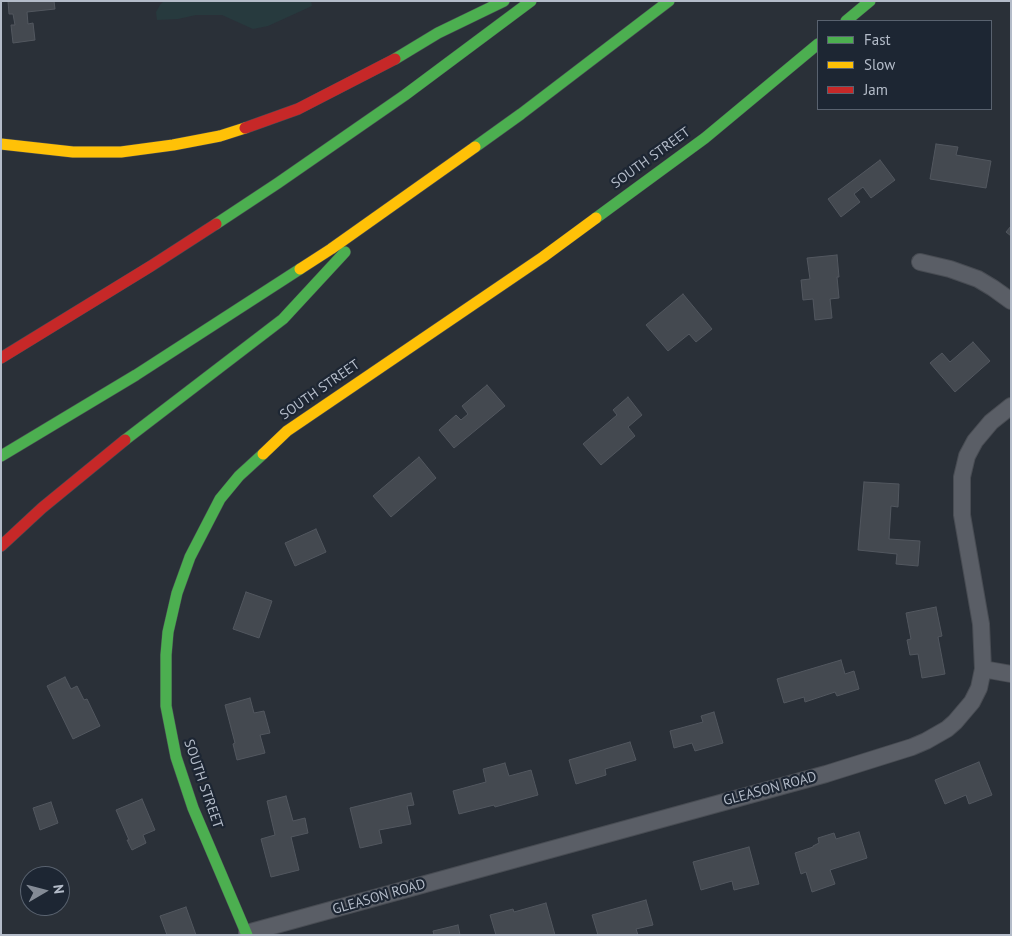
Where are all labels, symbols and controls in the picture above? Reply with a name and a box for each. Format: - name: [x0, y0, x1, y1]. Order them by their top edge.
- legend: [817, 20, 992, 110]
- text: Fast: [864, 30, 891, 49]
- text: Slow: [864, 55, 895, 74]
- text: Jam: [864, 80, 888, 99]
- street label: SOUTH STREET: [608, 124, 694, 192]
- street label: SOUTH STREET: [277, 356, 363, 424]
- street label: SOUTH STREET: [180, 737, 226, 831]
- street label: GLEASON ROAD: [721, 768, 819, 810]
- north arrow: [20, 866, 70, 916]
- street label: GLEASON ROAD: [331, 876, 427, 918]
- text: N: [49, 883, 68, 895]

